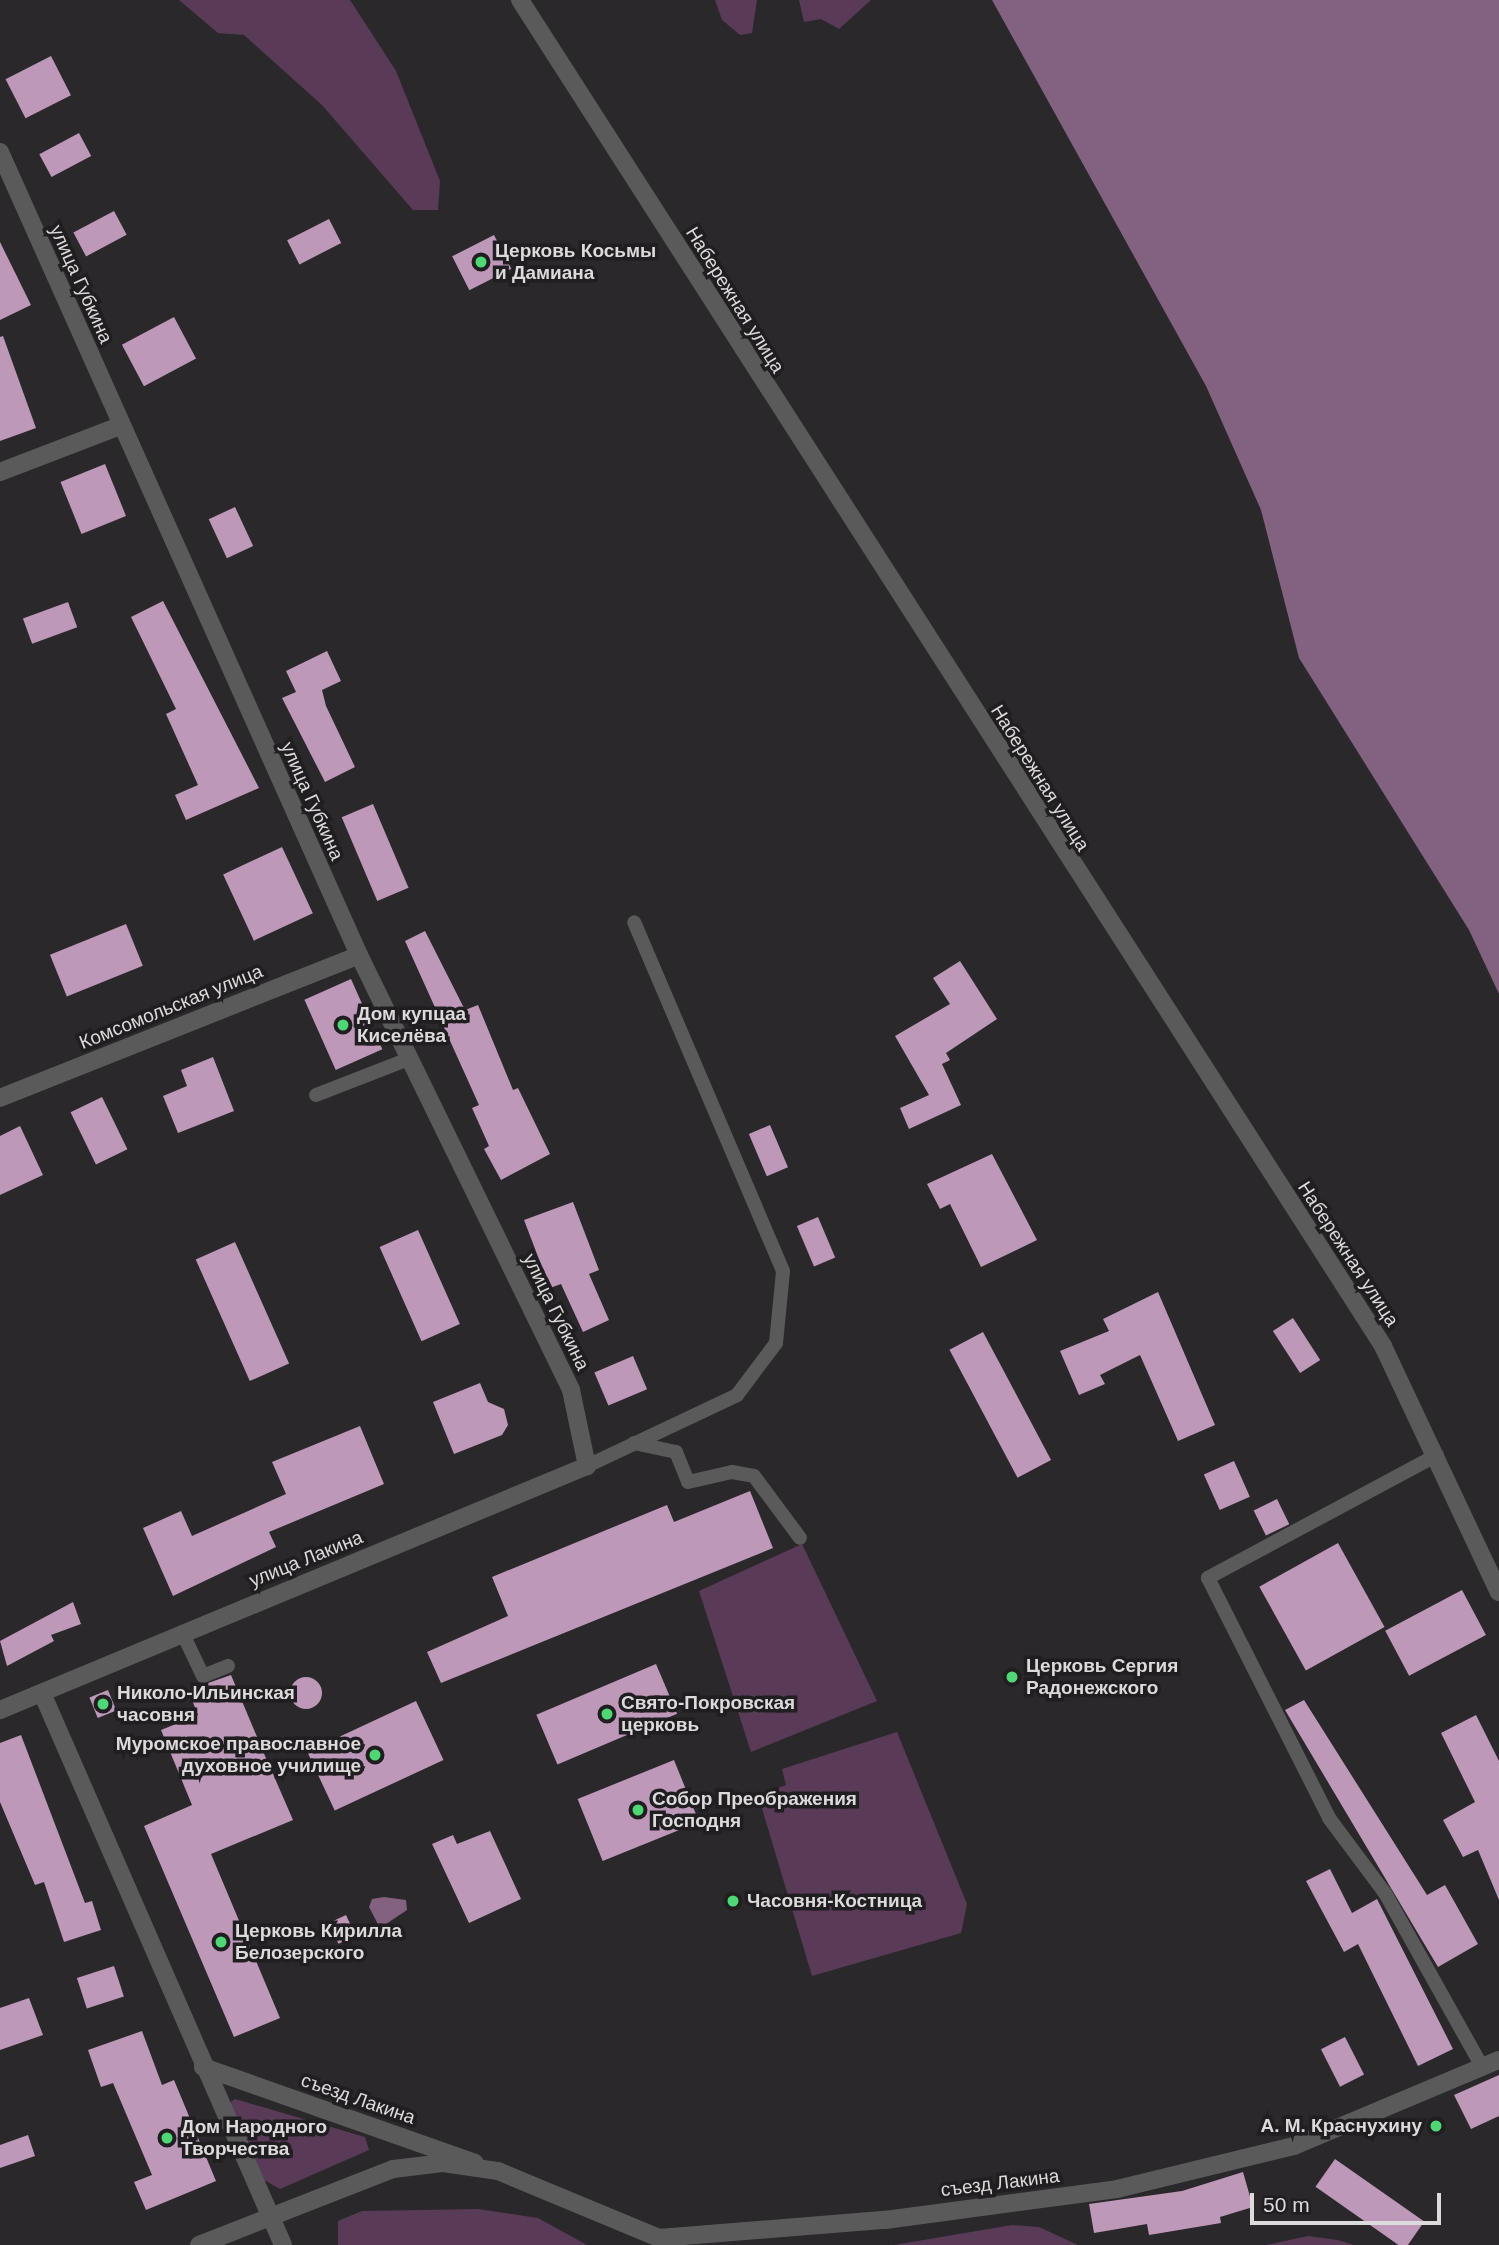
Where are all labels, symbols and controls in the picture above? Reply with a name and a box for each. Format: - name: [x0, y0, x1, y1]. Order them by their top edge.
- street label: улица Губкина: [45, 221, 117, 347]
- street label: Набережная улица: [681, 223, 789, 377]
- place label: Церковь Косьмы и Дамиана: [495, 240, 656, 284]
- marker: Церковь Косьмы и Дамиана: [473, 254, 489, 270]
- street label: Набережная улица: [986, 701, 1094, 855]
- street label: улица Губкина: [276, 738, 348, 864]
- street label: Комсомольская улица: [76, 960, 266, 1054]
- place label: Дом купцаа Киселёва: [357, 1003, 466, 1047]
- marker: Дом купцаа Киселёва: [335, 1017, 351, 1033]
- street label: Набережная улица: [1293, 1177, 1403, 1331]
- street label: улица Губкина: [518, 1250, 594, 1374]
- street label: улица Лакина: [246, 1526, 366, 1592]
- place label: Церковь Сергия Радонежского: [1026, 1655, 1178, 1699]
- marker: Церковь Сергия Радонежского: [1004, 1669, 1020, 1685]
- place label: Николо-Ильинская часовня: [117, 1682, 295, 1726]
- place label: Свято-Покровская церковь: [621, 1692, 795, 1736]
- marker: Николо-Ильинская часовня: [95, 1696, 111, 1712]
- marker: Свято-Покровская церковь: [599, 1706, 615, 1722]
- place label: Муромское православное духовное училище: [116, 1733, 361, 1777]
- marker: Муромское православное духовное училище: [367, 1747, 383, 1763]
- place label: Собор Преображения Господня: [652, 1788, 857, 1832]
- marker: Собор Преображения Господня: [630, 1802, 646, 1818]
- place label: Часовня-Костница: [747, 1890, 922, 1912]
- marker: Часовня-Костница: [725, 1893, 741, 1909]
- place label: Церковь Кирилла Белозерского: [235, 1920, 402, 1964]
- marker: Церковь Кирилла Белозерского: [213, 1934, 229, 1950]
- street label: съезд Лакина: [298, 2069, 418, 2129]
- place label: А. М. Краснухину: [1260, 2115, 1422, 2137]
- place label: Дом Народного Творчества: [181, 2116, 327, 2160]
- marker: А. М. Краснухину: [1428, 2118, 1444, 2134]
- marker: Дом Народного Творчества: [159, 2130, 175, 2146]
- street label: съезд Лакина: [939, 2164, 1061, 2202]
- scale bar: [1254, 2178, 1445, 2222]
- text: 50 m: [1263, 2193, 1310, 2216]

